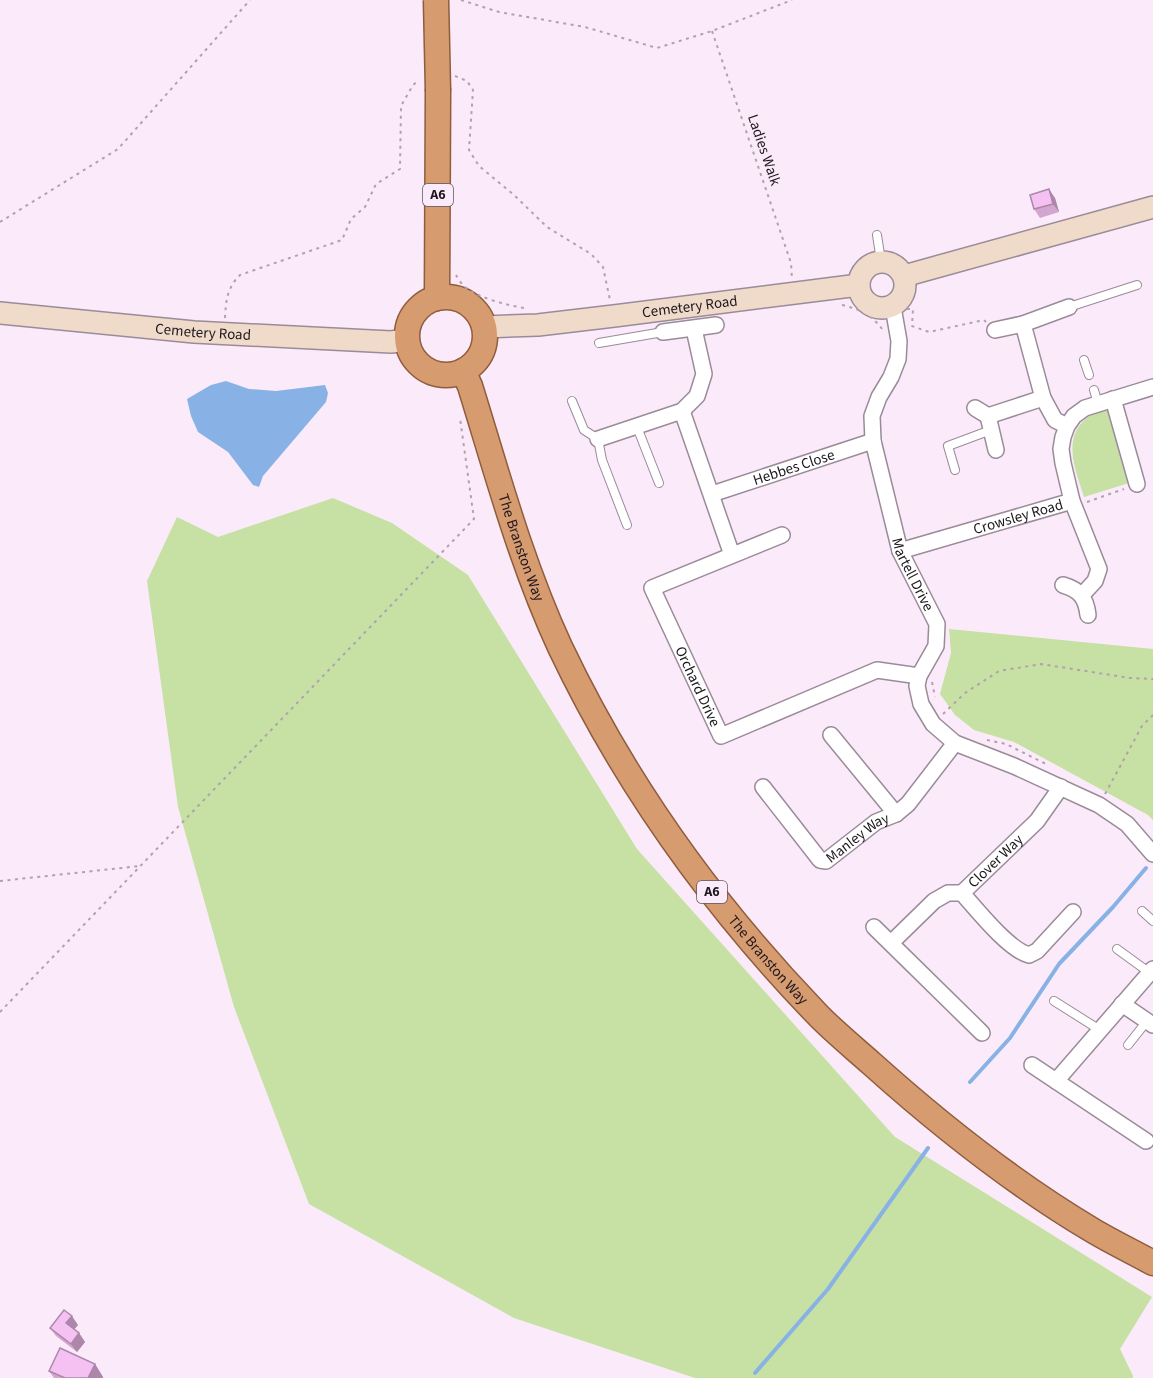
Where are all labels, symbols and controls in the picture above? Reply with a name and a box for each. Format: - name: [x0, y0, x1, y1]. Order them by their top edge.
- street label: Ladies Walk: [742, 112, 786, 189]
- road number: A6: [423, 184, 453, 206]
- street label: Cemetery Road: [641, 290, 739, 323]
- street label: Cemetery Road: [154, 318, 251, 345]
- street label: Hebbes Close: [750, 444, 837, 490]
- street label: The Branston Way: [493, 491, 550, 604]
- street label: Crowsley Road: [971, 494, 1065, 540]
- street label: Martell Drive: [887, 536, 939, 615]
- street label: Orchard Drive: [670, 643, 726, 730]
- street label: Manley Way: [821, 807, 892, 868]
- street label: Clover Way: [963, 829, 1028, 893]
- road number: A6: [697, 881, 727, 903]
- street label: The Branston Way: [723, 911, 813, 1009]

